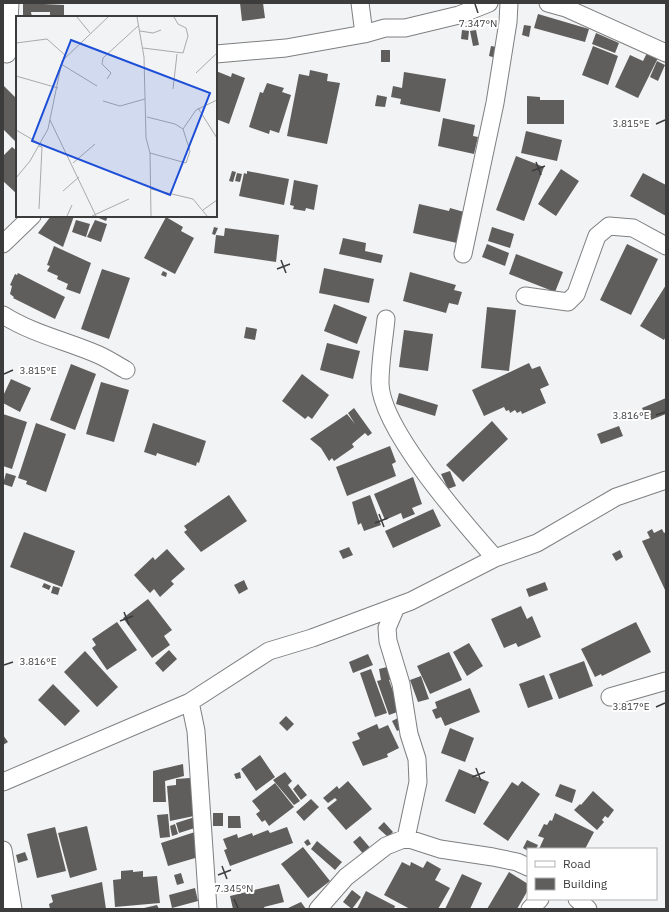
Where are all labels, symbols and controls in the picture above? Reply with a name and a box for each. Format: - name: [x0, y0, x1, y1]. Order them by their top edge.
- inset map: [16, 16, 217, 217]
- text: 7.347°N: [459, 17, 497, 30]
- text: 3.815°E: [612, 117, 650, 130]
- text: 3.815°E: [19, 364, 57, 377]
- text: 3.816°E: [612, 409, 650, 422]
- text: 3.816°E: [19, 655, 57, 668]
- text: 3.817°E: [612, 700, 650, 713]
- legend: [527, 848, 657, 900]
- text: Road: [563, 856, 591, 871]
- text: Building: [563, 876, 608, 891]
- text: 7.345°N: [215, 882, 253, 895]

